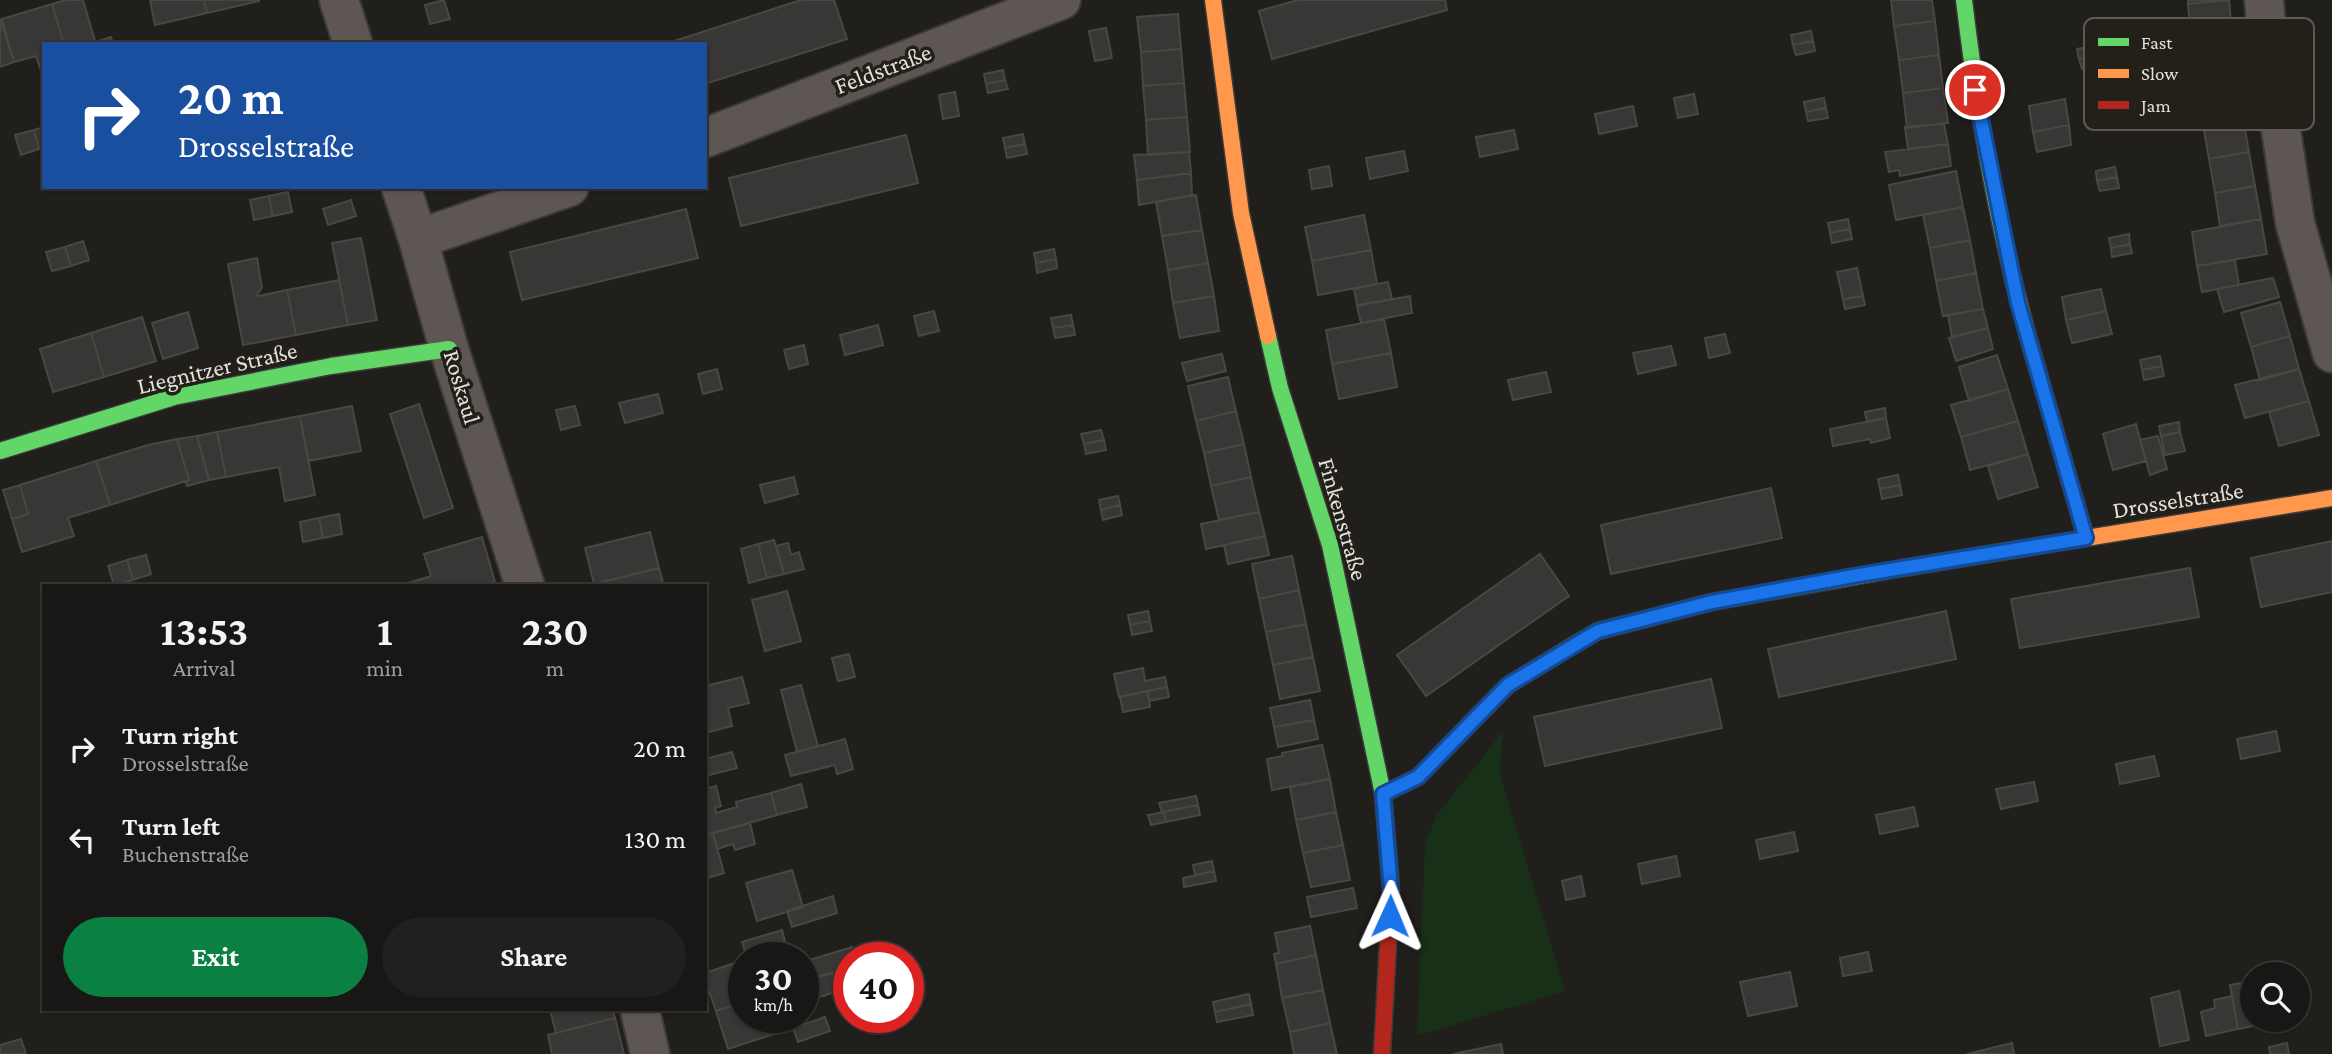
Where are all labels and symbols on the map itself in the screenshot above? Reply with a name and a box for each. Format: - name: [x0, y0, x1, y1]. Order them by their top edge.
- legend: [2084, 18, 2314, 130]
- text: Fast: [2141, 32, 2173, 53]
- street label: Feldstraße: [831, 38, 935, 99]
- pin: [1945, 60, 2005, 120]
- text: Slow: [2141, 63, 2178, 84]
- text: Jam: [2139, 95, 2171, 116]
- street label: Liegnitzer Straße: [134, 336, 300, 399]
- street label: Roskaul: [438, 347, 486, 427]
- street label: Finkenstraße: [1313, 455, 1374, 583]
- street label: Drosselstraße: [2111, 476, 2245, 523]
- position arrow: [1353, 879, 1427, 953]
- speed limit sign: 40: [833, 942, 924, 1033]

